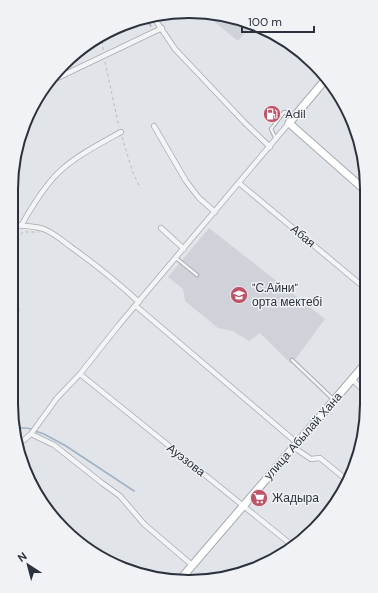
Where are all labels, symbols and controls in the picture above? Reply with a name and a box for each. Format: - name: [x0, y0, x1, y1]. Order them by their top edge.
- scale bar: [242, 8, 314, 34]
- text: 100 m: [248, 14, 282, 30]
- fuel station icon: Adil: [262, 104, 282, 124]
- place label: Adil: [285, 106, 306, 122]
- street label: Абая: [287, 221, 319, 251]
- place label: "С.Айни" орта мектебі: [252, 280, 322, 310]
- school or university icon: "С.Айни" орта мектебі: [229, 285, 249, 305]
- street label: улица Абылай Хана: [260, 389, 346, 483]
- street label: Ауэзова: [163, 440, 209, 480]
- supermarket icon: Жадыра: [249, 488, 269, 508]
- place label: Жадыра: [272, 490, 319, 506]
- north arrow: [8, 545, 48, 585]
- text: N: [15, 549, 29, 565]

